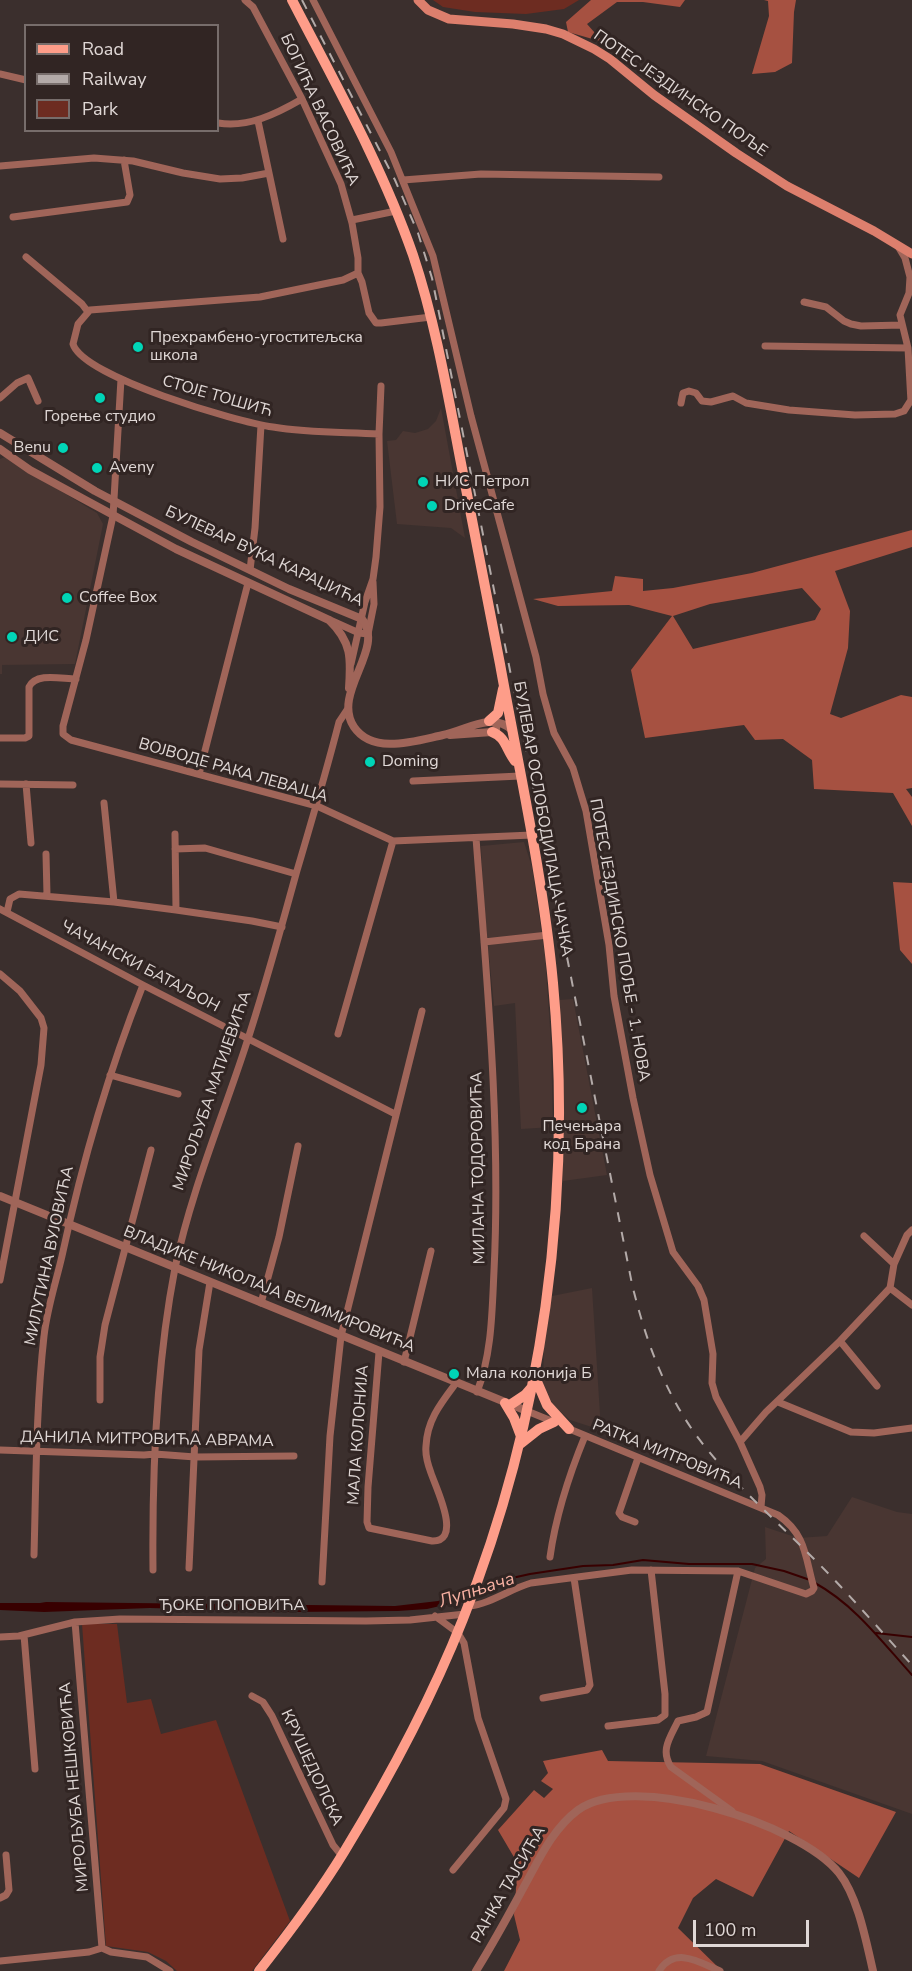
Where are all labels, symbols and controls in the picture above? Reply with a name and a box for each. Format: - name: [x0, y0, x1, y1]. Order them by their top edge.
- legend: [24, 24, 219, 132]
- street label: ПОТЕС ЈЕЗДИНСКО ПОЉЕ: [589, 27, 771, 161]
- street label: БОГИЋА ВАСОВИЋА: [275, 31, 363, 189]
- text: Road: [82, 37, 124, 61]
- text: Railway: [82, 67, 147, 91]
- text: Park: [82, 97, 118, 121]
- place label: Прехрамбено-угоститељска школа: [150, 328, 363, 366]
- marker: Прехрамбено-угоститељска школа: [131, 340, 145, 354]
- street label: СТОЈЕ ТОШИЋ: [160, 372, 274, 422]
- marker: Горење студио: [93, 391, 107, 405]
- place label: Горење студио: [44, 407, 156, 427]
- place label: Benu: [14, 438, 51, 458]
- marker: Benu: [56, 441, 70, 455]
- place label: Aveny: [109, 458, 154, 478]
- marker: Aveny: [90, 461, 104, 475]
- place label: НИС Петрол: [435, 472, 529, 492]
- marker: НИС Петрол: [416, 475, 430, 489]
- place label: DriveCafe: [444, 496, 515, 516]
- marker: DriveCafe: [425, 499, 439, 513]
- street label: БУЛЕВАР ВУКА КАРАЏИЋА: [162, 503, 366, 611]
- place label: Coffee Box: [79, 588, 157, 608]
- marker: Coffee Box: [60, 591, 74, 605]
- place label: ДИС: [24, 627, 59, 647]
- marker: ДИС: [5, 630, 19, 644]
- street label: БУЛЕВАР ОСЛОБОДИЛАЦА ЧАЧКА: [508, 680, 576, 958]
- street label: ВОЈВОДЕ РАКА ЛЕВАЈЦА: [136, 735, 330, 807]
- place label: Doming: [382, 752, 439, 772]
- marker: Doming: [363, 755, 377, 769]
- street label: ПОТЕС ЈЕЗДИНСКО ПОЉЕ - 1. НОВА: [585, 797, 653, 1083]
- street label: ЧАЧАНСКИ БАТАЉОН: [57, 917, 223, 1017]
- street label: МИРОЉУБА МАТИЈЕВИЋА: [170, 989, 256, 1193]
- street label: МИЛАНА ТОДОРОВИЋА: [468, 1071, 490, 1265]
- marker: Печењара код Брана: [575, 1101, 589, 1115]
- place label: Печењара код Брана: [542, 1117, 622, 1155]
- street label: МИЛУТИНА ВУЈОВИЋА: [22, 1164, 78, 1348]
- street label: ВЛАДИКЕ НИКОЛАЈА ВЕЛИМИРОВИЋА: [120, 1222, 418, 1358]
- street label: МАЛА КОЛОНИЈА: [345, 1364, 373, 1506]
- place label: Мала колонија Б: [466, 1364, 592, 1384]
- marker: Мала колонија Б: [447, 1367, 461, 1381]
- street label: РАТКА МИТРОВИЋА: [589, 1416, 745, 1494]
- street label: ДАНИЛА МИТРОВИЋА АВРАМА: [20, 1428, 274, 1452]
- water label: Лупњача: [436, 1569, 518, 1613]
- street label: ЂОКЕ ПОПОВИЋА: [159, 1596, 305, 1616]
- street label: МИРОЉУБА НЕШКОВИЋА: [56, 1681, 94, 1893]
- street label: КРУШЕДОЛСКА: [276, 1707, 346, 1829]
- street label: РАНКА ТАЈСИЋА: [468, 1823, 550, 1947]
- scale bar: [696, 1908, 812, 1946]
- text: 100 m: [704, 1918, 756, 1942]

